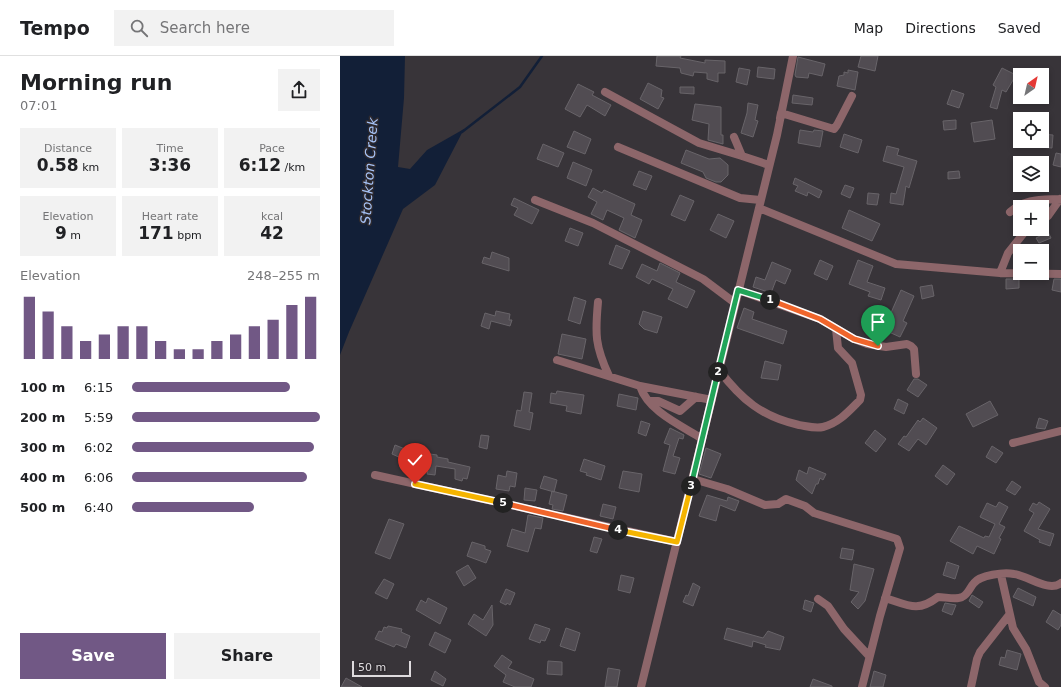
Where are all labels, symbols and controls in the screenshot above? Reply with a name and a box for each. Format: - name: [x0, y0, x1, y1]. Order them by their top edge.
- search box: [114, 10, 394, 46]
- text: Tempo: [20, 17, 90, 39]
- icon: search: [128, 17, 150, 39]
- text: Search here: [160, 19, 250, 37]
- text: Map: [854, 20, 883, 36]
- text: Directions: [905, 20, 976, 36]
- text: Saved: [998, 20, 1041, 36]
- north arrow: [1013, 68, 1049, 104]
- map controls: [1013, 68, 1049, 280]
- button: share: [278, 69, 320, 111]
- text: Morning run: [20, 70, 172, 95]
- text: 07:01: [20, 98, 57, 113]
- button: locate: [1013, 112, 1049, 148]
- water label: Stockton Creek: [357, 116, 381, 225]
- text: Distance: [44, 142, 92, 155]
- text: Time: [157, 142, 183, 155]
- text: Pace: [259, 142, 285, 155]
- text: 0.58: [37, 155, 79, 175]
- text: 3:36: [149, 155, 191, 175]
- text: 6:12: [239, 155, 281, 175]
- button: layers: [1013, 156, 1049, 192]
- text: km: [79, 161, 99, 174]
- text: /km: [281, 161, 305, 174]
- button: +: [1013, 200, 1049, 236]
- text: Elevation: [42, 210, 94, 223]
- text: Heart rate: [142, 210, 198, 223]
- text: kcal: [261, 210, 283, 223]
- text: 9: [55, 223, 67, 243]
- text: 171: [138, 223, 174, 243]
- text: 42: [260, 223, 284, 243]
- text: m: [67, 229, 81, 242]
- text: bpm: [174, 229, 202, 242]
- button: −: [1013, 244, 1049, 280]
- text: Elevation: [20, 268, 80, 283]
- text: 248–255 m: [247, 268, 320, 283]
- pin: 1: [760, 290, 780, 310]
- text: 1: [766, 293, 774, 306]
- pin: [861, 305, 895, 346]
- icon: arrive: [867, 311, 889, 333]
- pin: 2: [708, 362, 728, 382]
- text: 2: [714, 365, 722, 378]
- text: 100 m: [20, 380, 65, 395]
- text: 6:15: [84, 380, 113, 395]
- text: 200 m: [20, 410, 65, 425]
- text: 5:59: [84, 410, 113, 425]
- text: 300 m: [20, 440, 65, 455]
- text: 6:02: [84, 440, 113, 455]
- pin: [398, 443, 432, 484]
- icon: check: [404, 449, 426, 471]
- text: 400 m: [20, 470, 65, 485]
- text: 6:06: [84, 470, 113, 485]
- pin: 3: [681, 476, 701, 496]
- text: 3: [687, 479, 695, 492]
- pin: 5: [493, 493, 513, 513]
- text: 5: [499, 496, 507, 509]
- text: 500 m: [20, 500, 65, 515]
- text: 6:40: [84, 500, 113, 515]
- pin: 4: [608, 520, 628, 540]
- text: 4: [614, 523, 622, 536]
- button: Save: [20, 633, 166, 679]
- button: Share: [174, 633, 320, 679]
- scale bar: [352, 659, 411, 678]
- text: 50 m: [358, 661, 386, 674]

